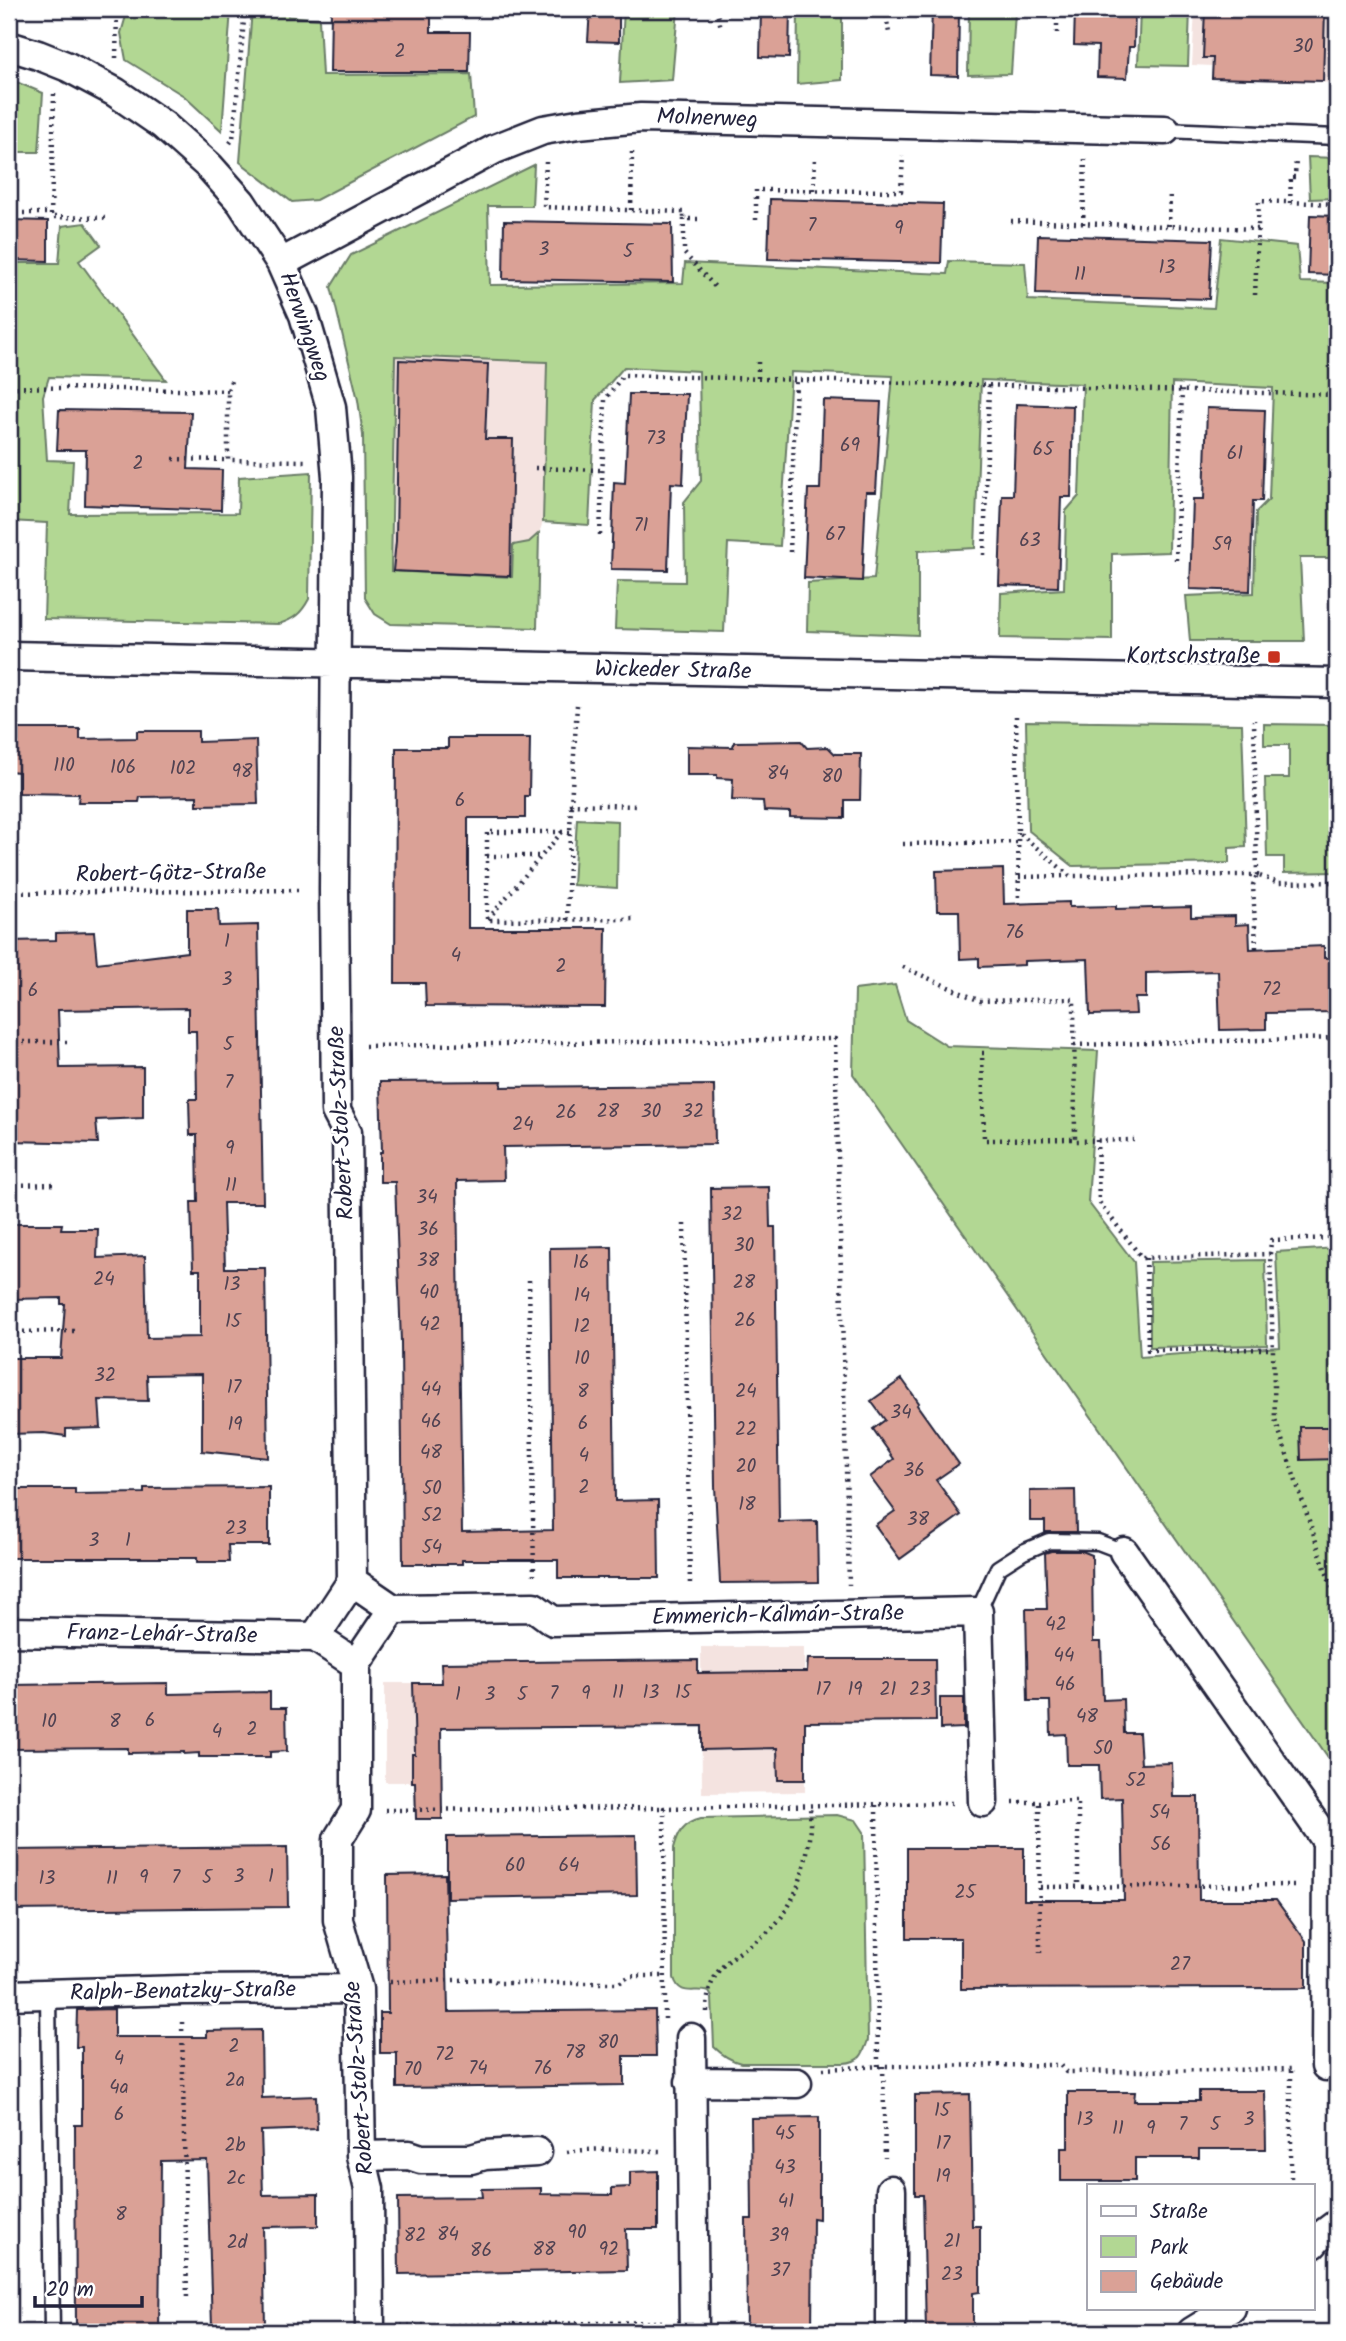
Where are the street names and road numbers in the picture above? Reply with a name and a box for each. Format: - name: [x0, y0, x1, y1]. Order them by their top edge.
- street label: Molnerweg: [656, 99, 758, 139]
- street label: Herwingweg: [268, 267, 340, 387]
- street label: Wickeder Straße: [594, 652, 752, 690]
- street label: Robert-Götz-Straße: [75, 854, 267, 894]
- street label: Robert-Stolz-Straße: [319, 1025, 365, 1221]
- street label: Emmerich-Kálmán-Straße: [652, 1596, 904, 1636]
- street label: Franz-Lehár-Straße: [66, 1615, 258, 1655]
- street label: Ralph-Benatzky-Straße: [70, 1972, 296, 2012]
- street label: Robert-Stolz-Straße: [335, 1980, 385, 2176]

